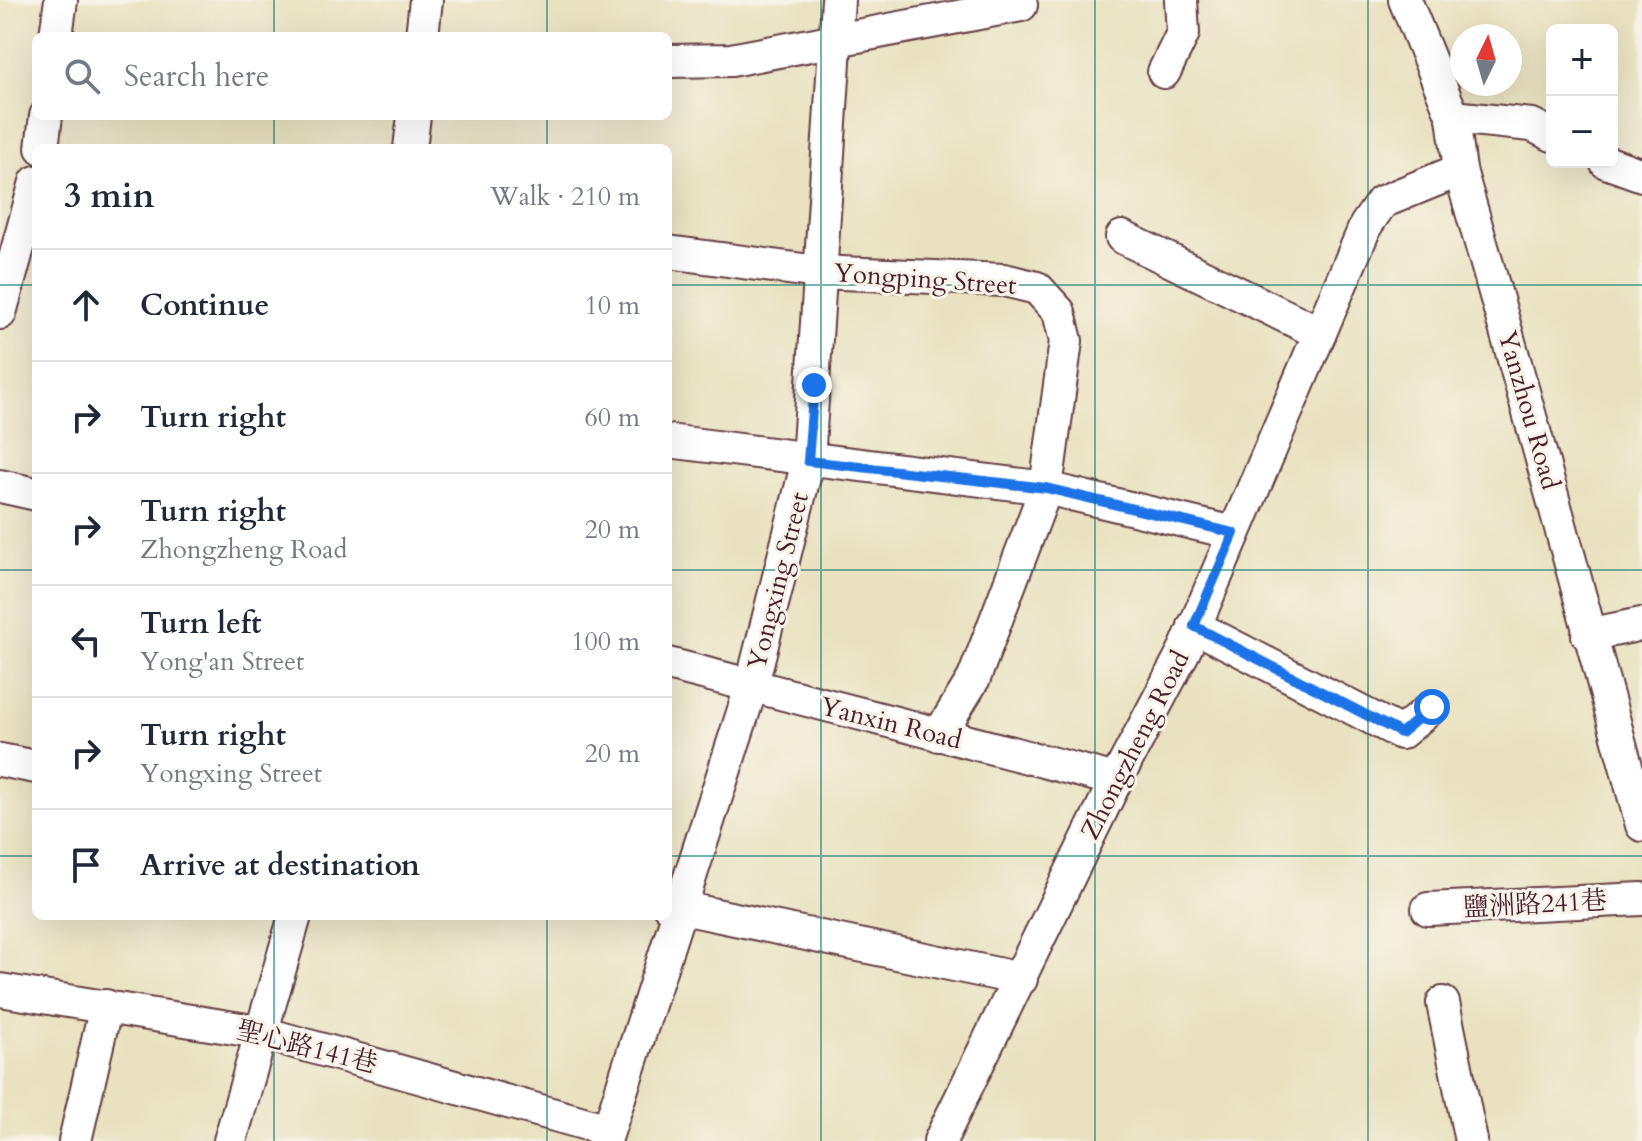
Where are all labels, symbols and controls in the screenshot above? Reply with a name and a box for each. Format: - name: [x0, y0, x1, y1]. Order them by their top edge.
- north arrow: [1450, 24, 1522, 96]
- map controls: [1546, 24, 1618, 168]
- button: +: [1546, 24, 1618, 96]
- search box: [32, 32, 672, 120]
- icon: search: [60, 54, 104, 98]
- text: Search here: [124, 56, 269, 97]
- button: −: [1546, 96, 1618, 168]
- text: 3 min: [64, 173, 155, 219]
- text: Walk · 210 m: [490, 179, 640, 214]
- street label: Yongping Street: [833, 255, 1017, 303]
- icon: ahead: [64, 283, 108, 327]
- text: Continue: [140, 285, 269, 326]
- text: 10 m: [584, 288, 640, 323]
- street label: Yanzhou Road: [1490, 326, 1568, 494]
- route end: [796, 367, 832, 403]
- icon: right: [64, 395, 108, 439]
- text: Turn right: [140, 397, 286, 438]
- text: 60 m: [584, 400, 640, 435]
- street label: Yongxing Street: [739, 489, 817, 673]
- text: Turn right: [140, 491, 286, 532]
- icon: right: [64, 507, 108, 551]
- text: 20 m: [584, 512, 640, 547]
- text: Zhongzheng Road: [140, 532, 347, 567]
- text: Turn left: [140, 603, 262, 644]
- icon: left: [64, 619, 108, 663]
- text: 100 m: [571, 624, 640, 659]
- text: Yong'an Street: [140, 644, 304, 679]
- street label: Zhongzheng Road: [1072, 645, 1198, 845]
- street label: Yanxin Road: [817, 689, 966, 758]
- route start: [1414, 689, 1450, 725]
- text: Turn right: [140, 715, 286, 756]
- icon: right: [64, 731, 108, 775]
- text: 20 m: [584, 736, 640, 771]
- text: Yongxing Street: [140, 756, 322, 791]
- icon: arrive: [64, 843, 108, 887]
- text: Arrive at destination: [140, 845, 420, 886]
- street label: 鹽洲路241巷: [1462, 883, 1608, 925]
- street label: 聖心路141巷: [233, 1013, 381, 1081]

